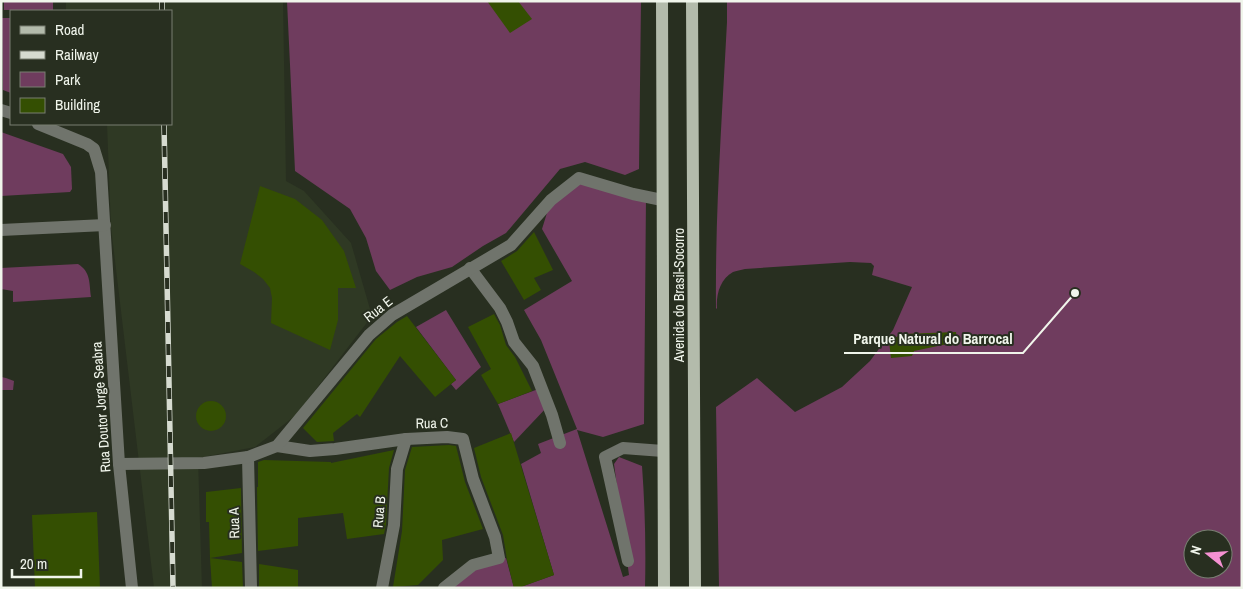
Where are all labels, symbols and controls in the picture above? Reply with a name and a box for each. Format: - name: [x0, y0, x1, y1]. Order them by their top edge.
- legend: [10, 10, 172, 125]
- text: Road: [55, 19, 84, 40]
- text: Railway: [55, 44, 100, 65]
- text: Park: [55, 69, 81, 90]
- text: Building: [55, 94, 100, 115]
- street label: Avenida do Brasil-Socorro: [670, 228, 688, 363]
- street label: Rua E: [360, 292, 396, 326]
- callout: Parque Natural do Barrocal: [844, 323, 1023, 353]
- text: Parque Natural do Barrocal: [853, 328, 1013, 349]
- street label: Rua Doutor Jorge Seabra: [87, 341, 115, 473]
- street label: Rua C: [416, 414, 448, 432]
- street label: Rua B: [369, 495, 389, 529]
- street label: Rua A: [225, 507, 243, 539]
- north arrow: [1183, 529, 1233, 579]
- text: N: [1186, 544, 1205, 557]
- scale bar: [12, 546, 81, 578]
- text: 20 m: [20, 553, 47, 574]

